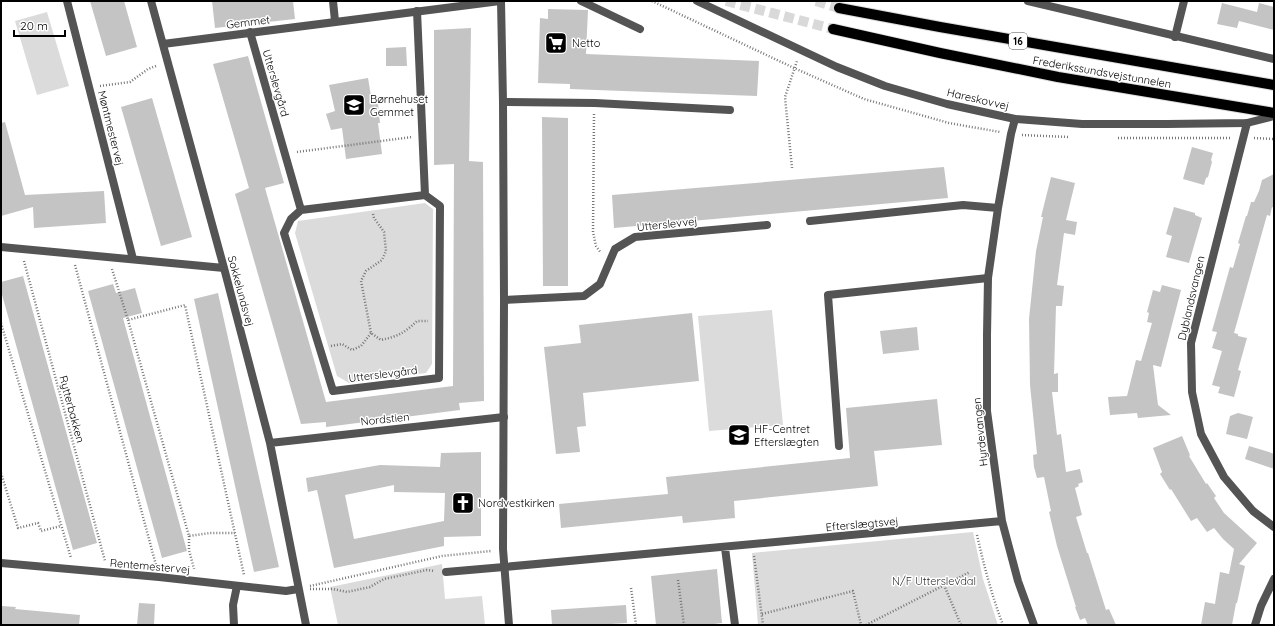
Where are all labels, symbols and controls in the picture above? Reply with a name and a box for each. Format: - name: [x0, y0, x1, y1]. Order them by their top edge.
- scale bar: [14, 12, 65, 38]
- street label: Gemmet: [225, 12, 271, 32]
- text: 20 m: [20, 18, 48, 33]
- supermarket icon: Netto: [543, 30, 569, 56]
- road number: 16: [1009, 33, 1027, 49]
- place label: Netto: [572, 36, 601, 50]
- street label: Utterslevgård: [260, 48, 292, 118]
- street label: Frederikssundsvejstunnelen: [1032, 53, 1172, 91]
- street label: Hareskovvej: [945, 85, 1011, 113]
- street label: Møntmestervej: [95, 89, 127, 167]
- school or university icon: Børnehuset Gemmet: [341, 92, 367, 118]
- place label: Børnehuset Gemmet: [370, 92, 428, 119]
- street label: Utterslevvej: [636, 214, 698, 234]
- street label: Sokkelundsvej: [225, 254, 257, 328]
- street label: Dyblandsvangen: [1174, 254, 1208, 342]
- street label: Utterslevgård: [348, 363, 418, 385]
- street label: Rytterbakken: [56, 374, 88, 444]
- street label: Hyrdevangen: [969, 397, 991, 467]
- street label: Nordstien: [360, 409, 410, 429]
- school or university icon: HF-Centret Efterslægten: [726, 422, 752, 448]
- place label: HF-Centret Efterslægten: [754, 422, 819, 449]
- church icon: Nordvestkirken: [450, 490, 476, 516]
- place label: Nordvestkirken: [478, 496, 555, 510]
- street label: Efterslægtsvej: [825, 514, 899, 534]
- street label: Rentemestervej: [109, 556, 191, 576]
- park label: N/F Utterslevdal: [892, 574, 976, 588]

